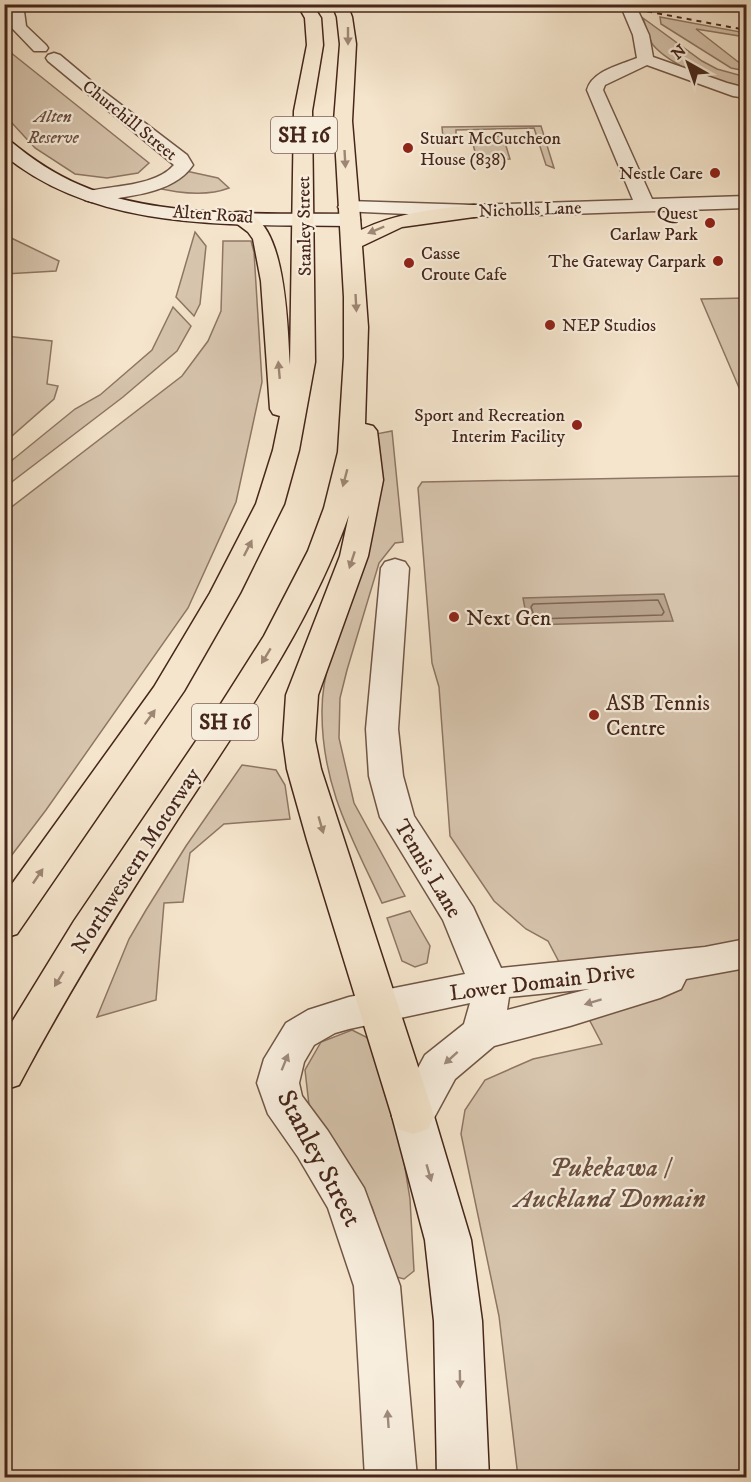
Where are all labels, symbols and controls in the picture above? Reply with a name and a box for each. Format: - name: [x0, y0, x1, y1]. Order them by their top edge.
- one-way arrow: [343, 27, 353, 46]
- north arrow: [658, 33, 718, 93]
- text: N: [668, 40, 690, 64]
- street label: Churchill Street: [77, 76, 181, 166]
- park label: Alten Reserve: [26, 106, 79, 149]
- road number: SH 16: [271, 117, 337, 153]
- place label: Stuart McCutcheon House (838): [420, 128, 562, 171]
- marker: Stuart McCutcheon House (838): [401, 141, 415, 155]
- one-way arrow: [341, 150, 350, 169]
- place label: Nestle Care: [619, 163, 703, 185]
- marker: Nestle Care: [708, 166, 722, 180]
- street label: Stanley Street: [293, 176, 317, 276]
- street label: Nicholls Lane: [478, 197, 582, 223]
- street label: Alten Road: [172, 201, 254, 229]
- place label: Quest Carlaw Park: [610, 203, 698, 246]
- marker: Quest Carlaw Park: [703, 216, 717, 230]
- one-way arrow: [366, 225, 384, 235]
- place label: Casse Croute Cafe: [421, 243, 507, 286]
- place label: The Gateway Carpark: [548, 251, 706, 273]
- marker: The Gateway Carpark: [711, 254, 725, 268]
- marker: Casse Croute Cafe: [402, 256, 416, 270]
- one-way arrow: [351, 293, 360, 312]
- place label: NEP Studios: [562, 315, 656, 337]
- marker: NEP Studios: [543, 318, 557, 332]
- one-way arrow: [274, 361, 284, 380]
- place label: Sport and Recreation Interim Facility: [414, 405, 566, 448]
- marker: Sport and Recreation Interim Facility: [570, 418, 584, 432]
- one-way arrow: [340, 470, 349, 488]
- one-way arrow: [243, 540, 253, 557]
- one-way arrow: [346, 551, 356, 569]
- place label: Next Gen: [466, 605, 552, 632]
- marker: Next Gen: [447, 610, 461, 624]
- one-way arrow: [260, 648, 271, 664]
- place label: ASB Tennis Centre: [606, 690, 710, 742]
- road number: SH 16: [192, 704, 258, 740]
- marker: ASB Tennis Centre: [587, 708, 601, 722]
- one-way arrow: [144, 709, 156, 725]
- street label: Northwestern Motorway: [66, 762, 207, 959]
- street label: Tennis Lane: [388, 815, 468, 923]
- one-way arrow: [316, 816, 326, 835]
- one-way arrow: [32, 868, 43, 884]
- street label: Lower Domain Drive: [448, 958, 636, 1007]
- one-way arrow: [53, 971, 64, 987]
- one-way arrow: [584, 998, 602, 1007]
- one-way arrow: [444, 1050, 458, 1064]
- one-way arrow: [280, 1052, 290, 1070]
- street label: Stanley Street: [269, 1084, 370, 1233]
- park label: Pukekawa / Auckland Domain: [511, 1151, 706, 1216]
- one-way arrow: [425, 1164, 434, 1182]
- one-way arrow: [455, 1370, 464, 1389]
- one-way arrow: [383, 1410, 392, 1429]

